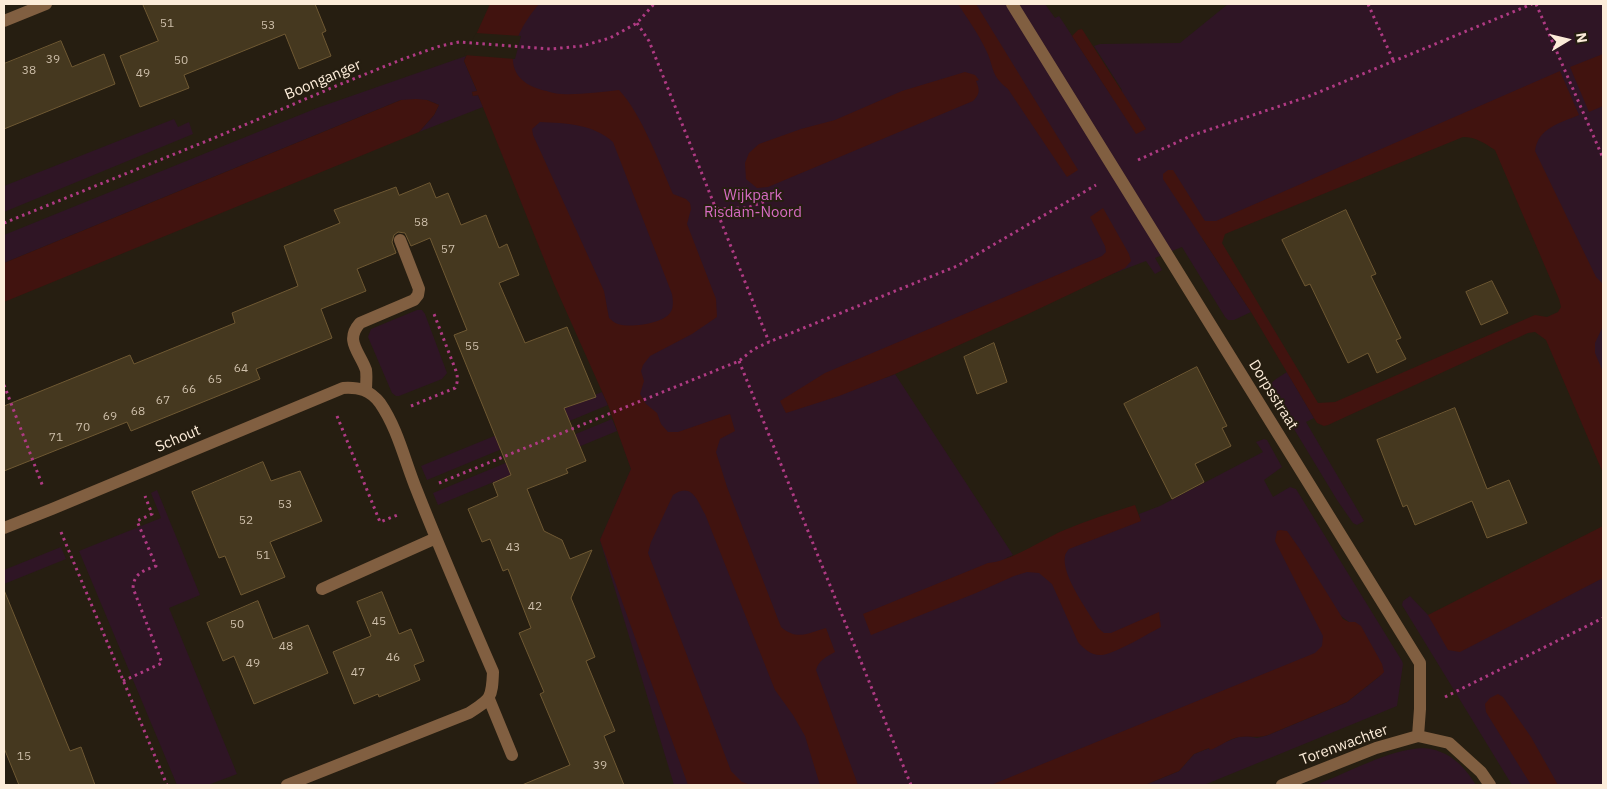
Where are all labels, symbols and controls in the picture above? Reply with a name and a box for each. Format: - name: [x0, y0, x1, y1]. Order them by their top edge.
- north arrow: [1542, 15, 1592, 65]
- house number: 51: [160, 17, 174, 31]
- house number: 53: [261, 19, 275, 33]
- text: N: [1572, 31, 1591, 44]
- house number: 39: [46, 53, 60, 67]
- house number: 50: [174, 54, 188, 68]
- street label: Boonganger: [282, 56, 364, 104]
- house number: 38: [22, 64, 36, 78]
- house number: 49: [136, 67, 150, 81]
- park label: Wijkpark Risdam-Noord: [704, 187, 802, 222]
- house number: 58: [414, 216, 428, 230]
- house number: 57: [441, 243, 455, 257]
- house number: 55: [465, 340, 479, 354]
- street label: Dorpsstraat: [1244, 357, 1302, 433]
- house number: 64: [234, 362, 248, 376]
- house number: 65: [208, 373, 222, 387]
- house number: 66: [182, 383, 196, 397]
- house number: 67: [156, 394, 170, 408]
- house number: 68: [131, 405, 145, 419]
- house number: 69: [103, 410, 117, 424]
- house number: 70: [76, 421, 90, 435]
- street label: Schout: [153, 422, 203, 456]
- house number: 71: [49, 431, 63, 445]
- house number: 53: [278, 498, 292, 512]
- house number: 52: [239, 514, 253, 528]
- house number: 43: [506, 541, 520, 555]
- house number: 51: [256, 549, 270, 563]
- house number: 42: [528, 600, 542, 614]
- house number: 45: [372, 615, 386, 629]
- house number: 50: [230, 618, 244, 632]
- house number: 48: [279, 640, 293, 654]
- house number: 46: [386, 651, 400, 665]
- house number: 49: [246, 657, 260, 671]
- house number: 47: [351, 666, 365, 680]
- street label: Torenwachter: [1297, 721, 1391, 769]
- house number: 15: [17, 750, 31, 764]
- house number: 39: [593, 759, 607, 773]

